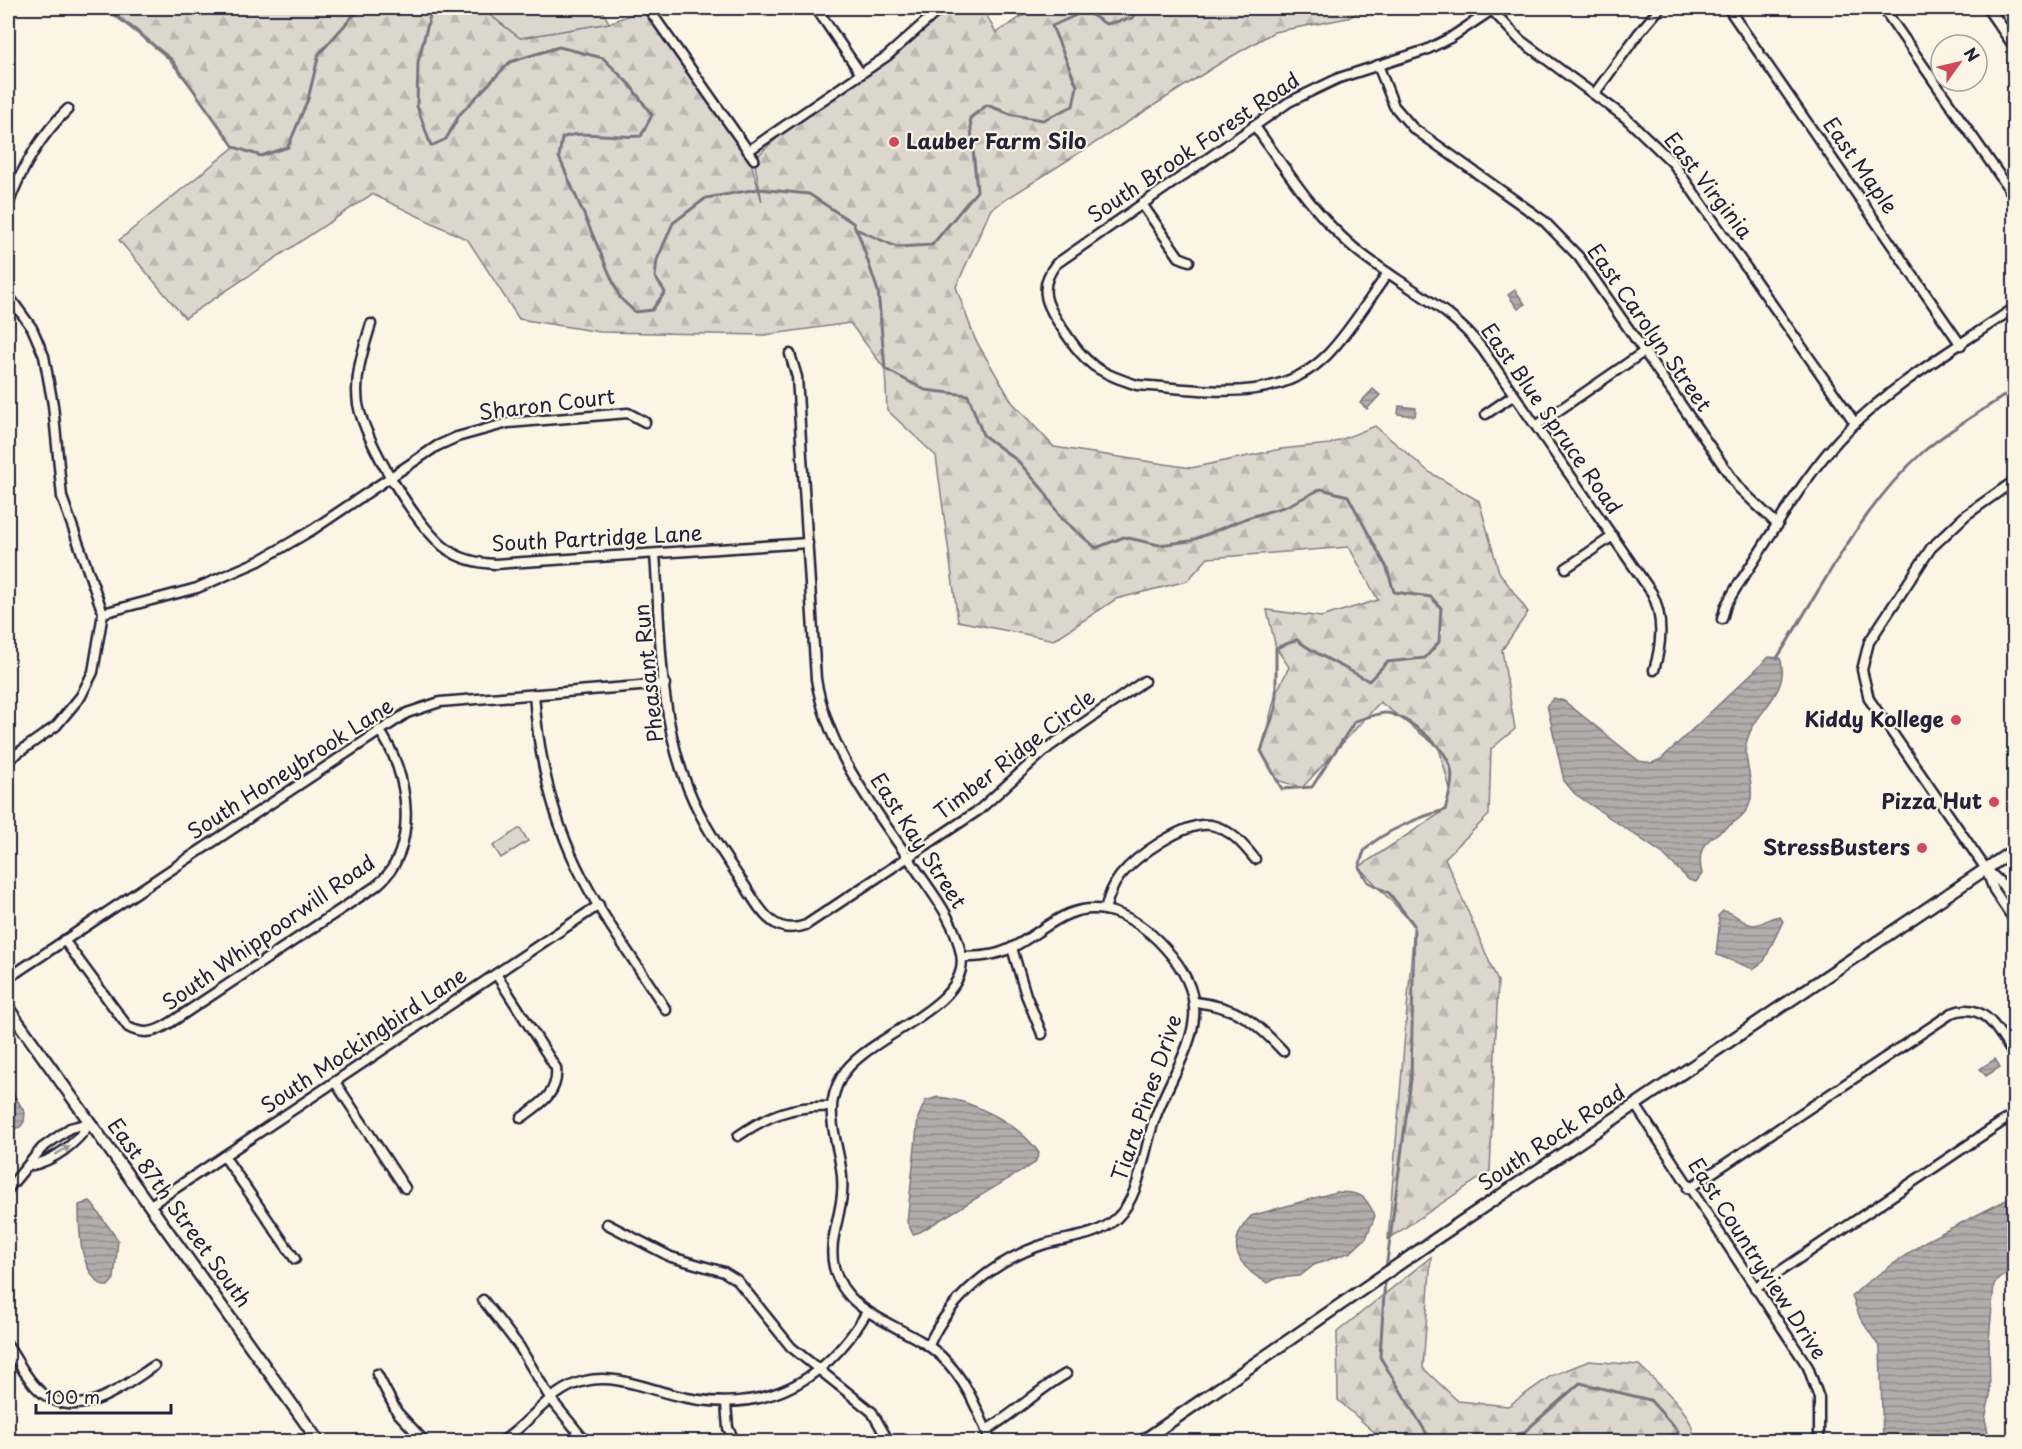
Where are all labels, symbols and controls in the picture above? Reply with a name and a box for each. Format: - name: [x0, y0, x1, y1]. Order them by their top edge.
- north arrow: [1929, 33, 1989, 93]
- text: N: [1959, 42, 1986, 66]
- street label: South Brook Forest Road: [1080, 63, 1305, 229]
- street label: East Maple: [1816, 110, 1907, 220]
- place label: Lauber Farm Silo: [906, 124, 1086, 156]
- street label: East Virginia: [1657, 124, 1762, 245]
- marker: Lauber Farm Silo: [887, 135, 901, 149]
- street label: East Carolyn Street: [1581, 236, 1721, 417]
- street label: East Blue Spruce Road: [1474, 316, 1631, 520]
- street label: Sharon Court: [477, 379, 617, 427]
- street label: South Partridge Lane: [491, 515, 703, 559]
- street label: Pheasant Run: [624, 602, 670, 744]
- street label: Timber Ridge Circle: [926, 680, 1101, 827]
- street label: South Honeybrook Lane: [180, 689, 399, 846]
- place label: Kiddy Kollege: [1804, 702, 1944, 734]
- marker: Kiddy Kollege: [1949, 713, 1963, 727]
- street label: East Kay Street: [864, 766, 976, 914]
- place label: Pizza Hut: [1881, 784, 1982, 816]
- marker: Pizza Hut: [1987, 795, 2001, 809]
- place label: StressBusters: [1763, 830, 1910, 862]
- marker: StressBusters: [1915, 841, 1929, 855]
- street label: South Whippoorwill Road: [155, 846, 381, 1017]
- street label: South Mockingbird Lane: [253, 958, 472, 1120]
- street label: Tiara Pines Drive: [1102, 1010, 1189, 1185]
- street label: South Rock Road: [1471, 1075, 1631, 1198]
- street label: East 87th Street South: [101, 1110, 260, 1313]
- one-way arrow: [55, 1144, 71, 1155]
- street label: East Countryview Drive: [1681, 1151, 1836, 1365]
- scale bar: [36, 1377, 171, 1415]
- text: 100 m: [45, 1383, 100, 1410]

